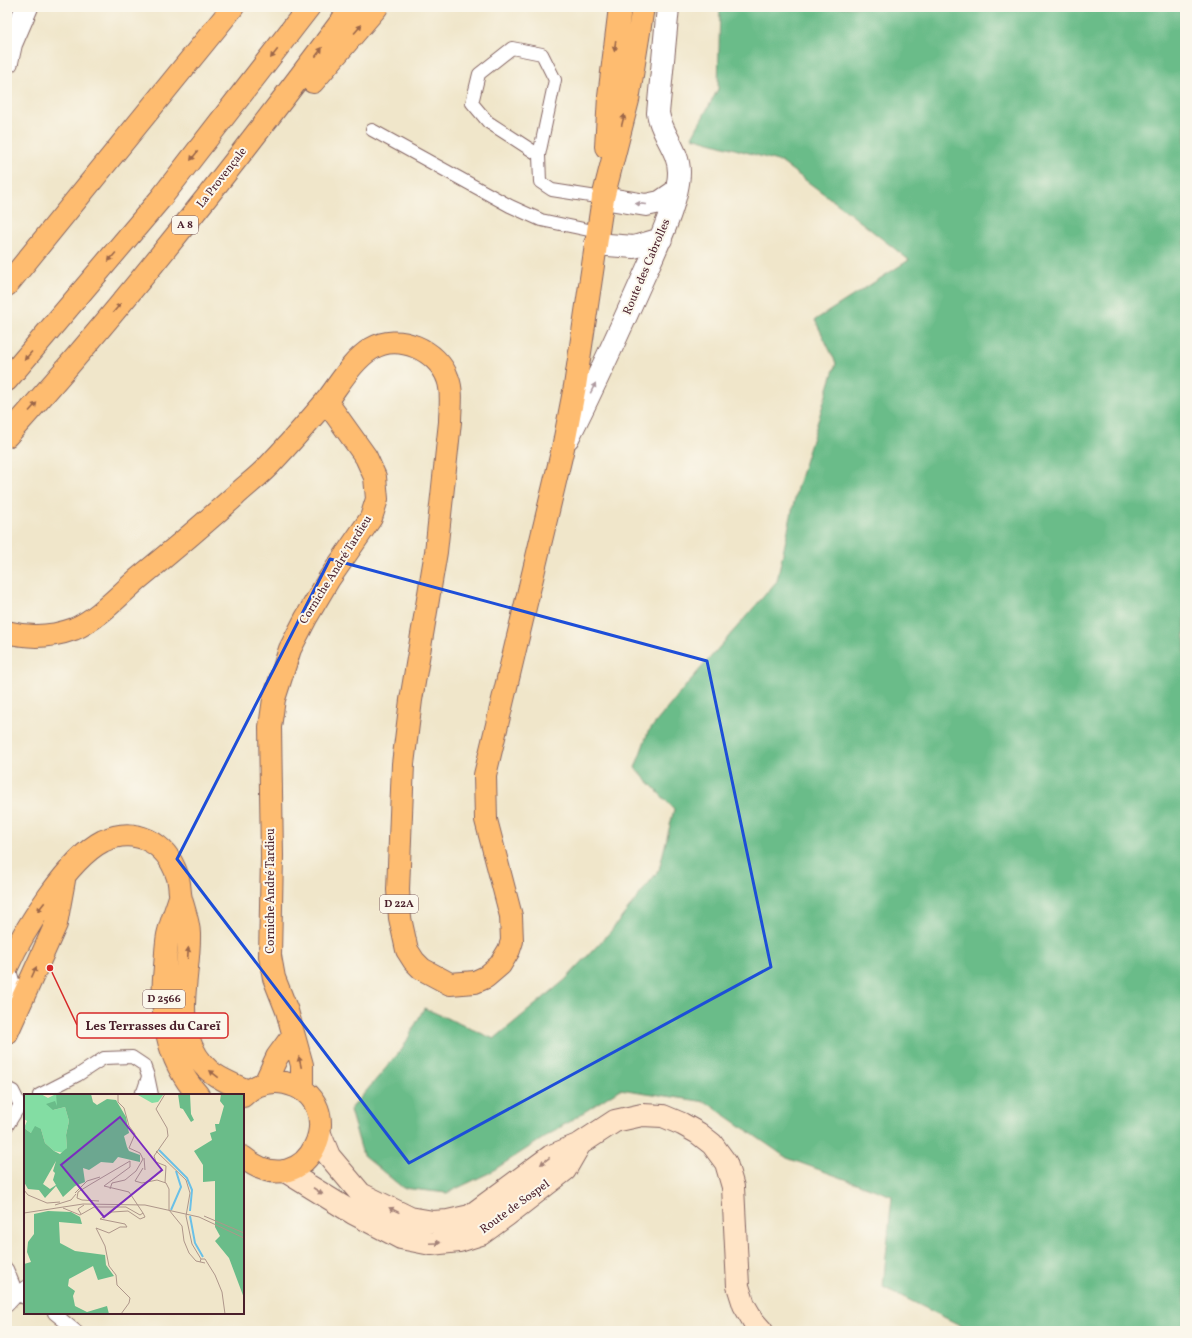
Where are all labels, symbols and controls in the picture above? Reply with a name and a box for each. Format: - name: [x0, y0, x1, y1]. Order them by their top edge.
- one-way arrow: [354, 24, 363, 34]
- one-way arrow: [612, 40, 619, 52]
- one-way arrow: [315, 46, 323, 57]
- one-way arrow: [269, 48, 278, 59]
- one-way arrow: [620, 113, 626, 125]
- street label: La Provençale: [193, 144, 251, 212]
- one-way arrow: [190, 151, 198, 162]
- one-way arrow: [635, 200, 647, 207]
- road number: A 8: [172, 216, 198, 234]
- street label: Route des Cabrolles: [620, 216, 674, 318]
- one-way arrow: [107, 252, 116, 262]
- one-way arrow: [113, 303, 122, 313]
- one-way arrow: [23, 351, 32, 361]
- one-way arrow: [590, 382, 597, 394]
- one-way arrow: [28, 402, 38, 412]
- street label: Corniche André Tardieu: [296, 512, 376, 628]
- street label: Corniche André Tardieu: [263, 828, 279, 954]
- road number: D 22A: [380, 895, 418, 913]
- one-way arrow: [36, 902, 45, 913]
- one-way arrow: [184, 947, 191, 959]
- one-way arrow: [31, 966, 37, 977]
- road number: D 2566: [143, 990, 185, 1008]
- callout: Les Terrasses du Careï: [77, 1013, 228, 1038]
- text: Les Terrasses du Careï: [86, 1018, 221, 1036]
- one-way arrow: [297, 1056, 303, 1068]
- one-way arrow: [208, 1070, 219, 1078]
- inset map: [24, 1094, 244, 1314]
- one-way arrow: [540, 1157, 550, 1165]
- street label: Route de Sospel: [477, 1176, 553, 1238]
- one-way arrow: [313, 1187, 324, 1194]
- one-way arrow: [388, 1207, 400, 1213]
- one-way arrow: [429, 1240, 442, 1246]

